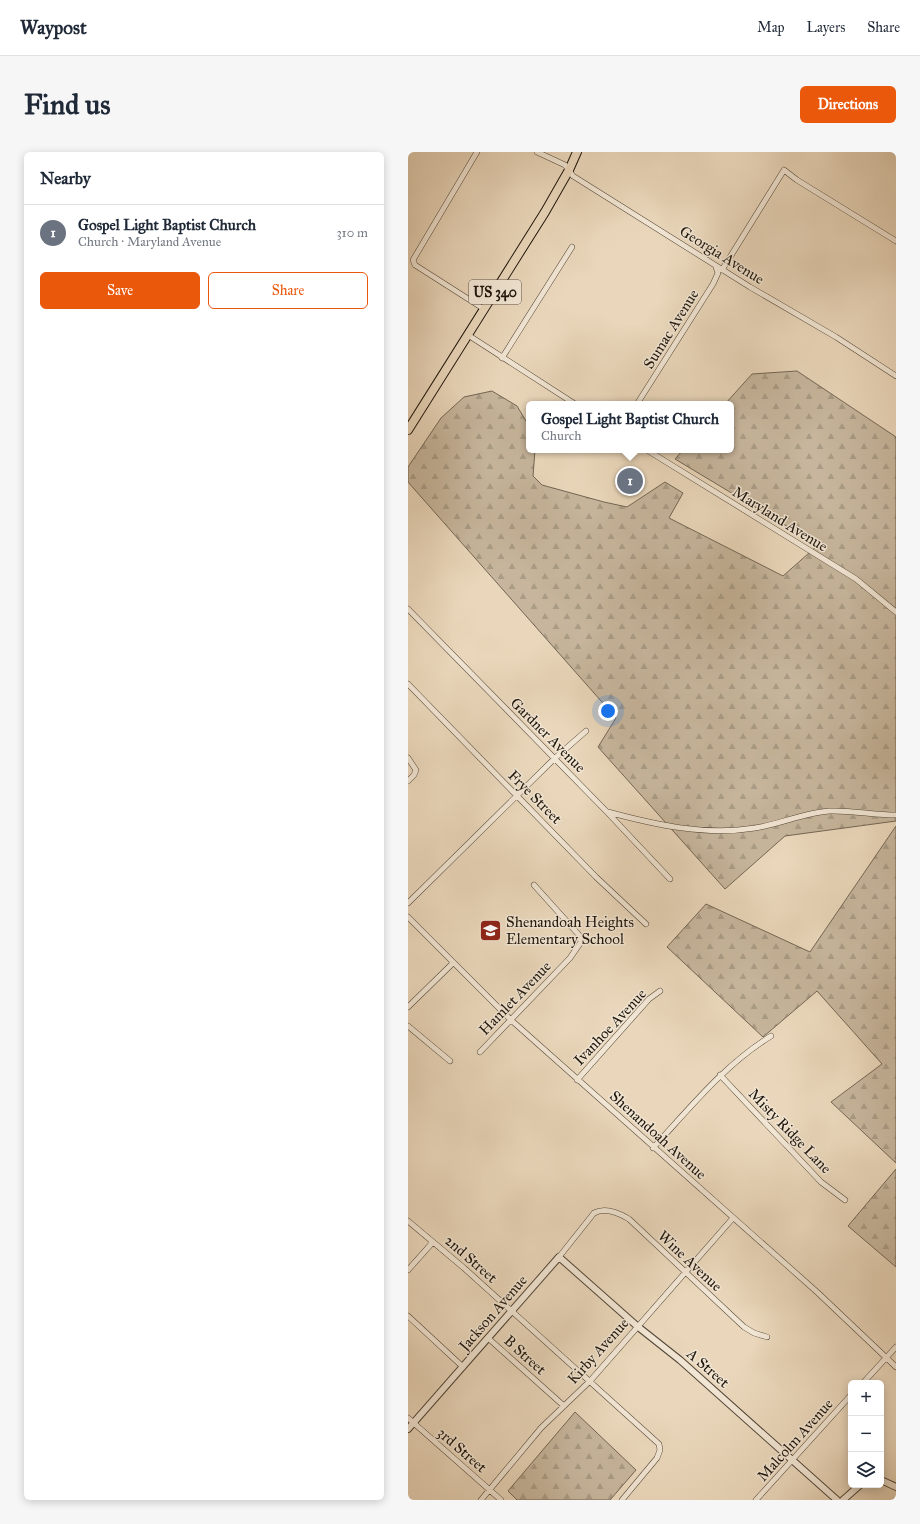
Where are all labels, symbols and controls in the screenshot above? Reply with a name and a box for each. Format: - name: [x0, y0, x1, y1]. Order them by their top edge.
- text: Waypost: [20, 16, 87, 39]
- text: Map: [757, 19, 785, 36]
- text: Layers: [807, 19, 845, 36]
- text: Share: [867, 19, 900, 36]
- button: Directions: [800, 86, 896, 123]
- text: Find us: [24, 87, 110, 122]
- text: Nearby: [40, 168, 91, 189]
- text: Gospel Light Baptist Church: [78, 216, 256, 234]
- street label: Georgia Avenue: [676, 222, 768, 288]
- text: 1: [50, 225, 56, 241]
- text: 310 m: [336, 225, 368, 241]
- text: Church · Maryland Avenue: [78, 234, 221, 250]
- button: Save: [40, 272, 200, 309]
- button: Share: [208, 272, 368, 309]
- road number: US 340: [469, 280, 521, 304]
- street label: Sumac Avenue: [639, 286, 703, 372]
- popup: [526, 401, 734, 453]
- text: Gospel Light Baptist Church: [541, 410, 719, 428]
- text: Church: [541, 428, 581, 444]
- pin: 1: [617, 466, 643, 496]
- street label: Maryland Avenue: [729, 483, 831, 555]
- street label: Gardner Avenue: [507, 694, 589, 776]
- your location: [598, 701, 618, 721]
- street label: Frye Street: [504, 766, 566, 828]
- place label: Shenandoah Heights Elementary School: [506, 913, 634, 948]
- school or university icon: Shenandoah Heights Elementary School: [478, 918, 504, 944]
- street label: Hamlet Avenue: [475, 957, 555, 1039]
- street label: Ivanhoe Avenue: [570, 985, 650, 1069]
- street label: Misty Ridge Lane: [745, 1085, 835, 1177]
- street label: Shenandoah Avenue: [606, 1087, 710, 1183]
- street label: Wine Avenue: [654, 1227, 726, 1295]
- street label: 2nd Street: [441, 1231, 501, 1287]
- street label: Jackson Avenue: [454, 1271, 532, 1357]
- street label: Kirby Avenue: [564, 1314, 632, 1388]
- street label: B Street: [500, 1331, 550, 1379]
- street label: A Street: [682, 1344, 734, 1392]
- map controls: [848, 1380, 884, 1488]
- button: +: [848, 1380, 884, 1416]
- street label: Malcolm Avenue: [753, 1395, 837, 1485]
- button: −: [848, 1416, 884, 1452]
- street label: 3rd Street: [434, 1424, 491, 1477]
- button: layers: [848, 1452, 884, 1488]

